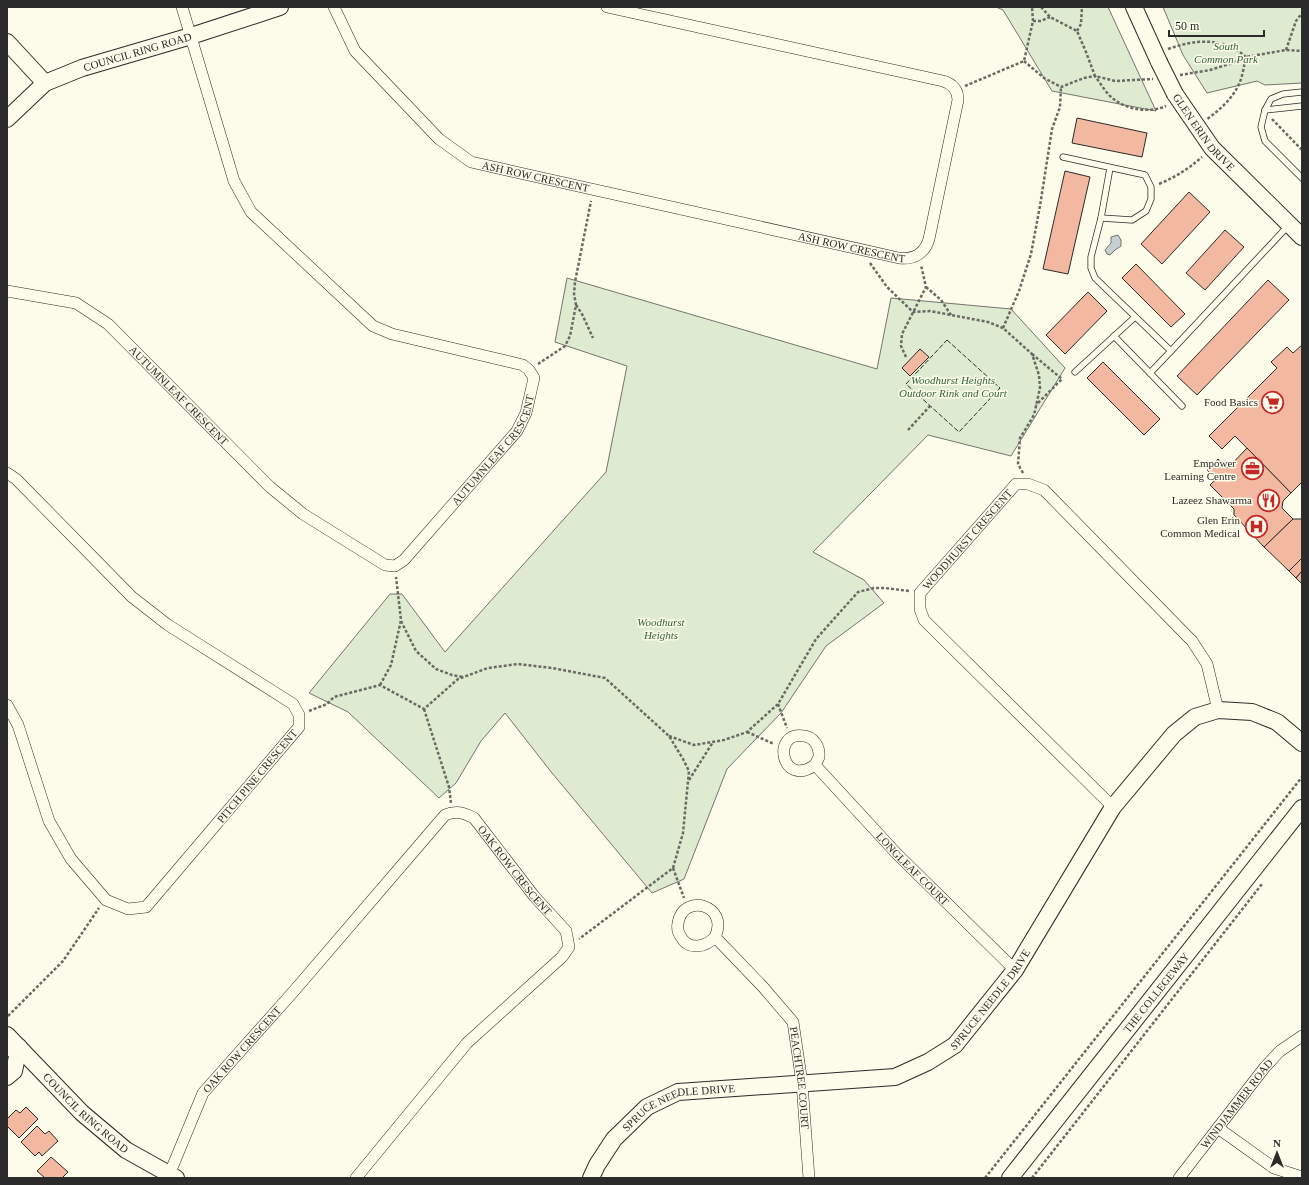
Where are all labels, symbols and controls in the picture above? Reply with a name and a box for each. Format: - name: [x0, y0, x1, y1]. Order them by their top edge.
- scale bar: [1169, 12, 1264, 38]
- text: 50 m: [1175, 19, 1200, 33]
- street label: COUNCIL RING ROAD: [82, 30, 193, 73]
- park label: South Common Park: [1194, 40, 1259, 65]
- street label: GLEN ERIN DRIVE: [1171, 91, 1237, 173]
- street label: ASH ROW CRESCENT: [481, 159, 590, 194]
- street label: ASH ROW CRESCENT: [797, 230, 906, 264]
- street label: AUTUMNLEAF CRESCENT: [127, 343, 231, 448]
- park label: Woodhurst Heights Outdoor Rink and Court: [899, 374, 1008, 399]
- supermarket icon: Food Basics: [1260, 389, 1286, 415]
- street label: AUTUMNLEAF CRESCENT: [449, 393, 536, 507]
- place label: Food Basics: [1204, 396, 1258, 408]
- office icon: Empower Learning Centre: [1239, 456, 1265, 482]
- place label: Empower Learning Centre: [1164, 457, 1236, 482]
- street label: WOODHURST CRESCENT: [920, 487, 1015, 592]
- restaurant icon: Lazeez Shawarma: [1255, 487, 1281, 513]
- place label: Lazeez Shawarma: [1172, 494, 1252, 506]
- hospital icon: Glen Erin Common Medical: [1243, 513, 1269, 539]
- place label: Glen Erin Common Medical: [1160, 514, 1240, 539]
- park label: Woodhurst Heights: [637, 616, 686, 641]
- street label: PITCH PINE CRESCENT: [214, 727, 300, 825]
- street label: OAK ROW CRESCENT: [476, 823, 554, 918]
- street label: LONGLEAF COURT: [874, 830, 952, 908]
- street label: SPRUCE NEEDLE DRIVE: [948, 947, 1032, 1052]
- street label: THE COLLEGEWAY: [1121, 950, 1191, 1035]
- street label: OAK ROW CRESCENT: [200, 1004, 283, 1095]
- street label: PEACHTREE COURT: [788, 1026, 811, 1130]
- street label: WINDJAMMER ROAD: [1198, 1057, 1278, 1151]
- street label: COUNCIL RING ROAD: [41, 1070, 131, 1156]
- street label: SPRUCE NEEDLE DRIVE: [620, 1082, 736, 1134]
- north arrow: [1257, 1133, 1297, 1173]

